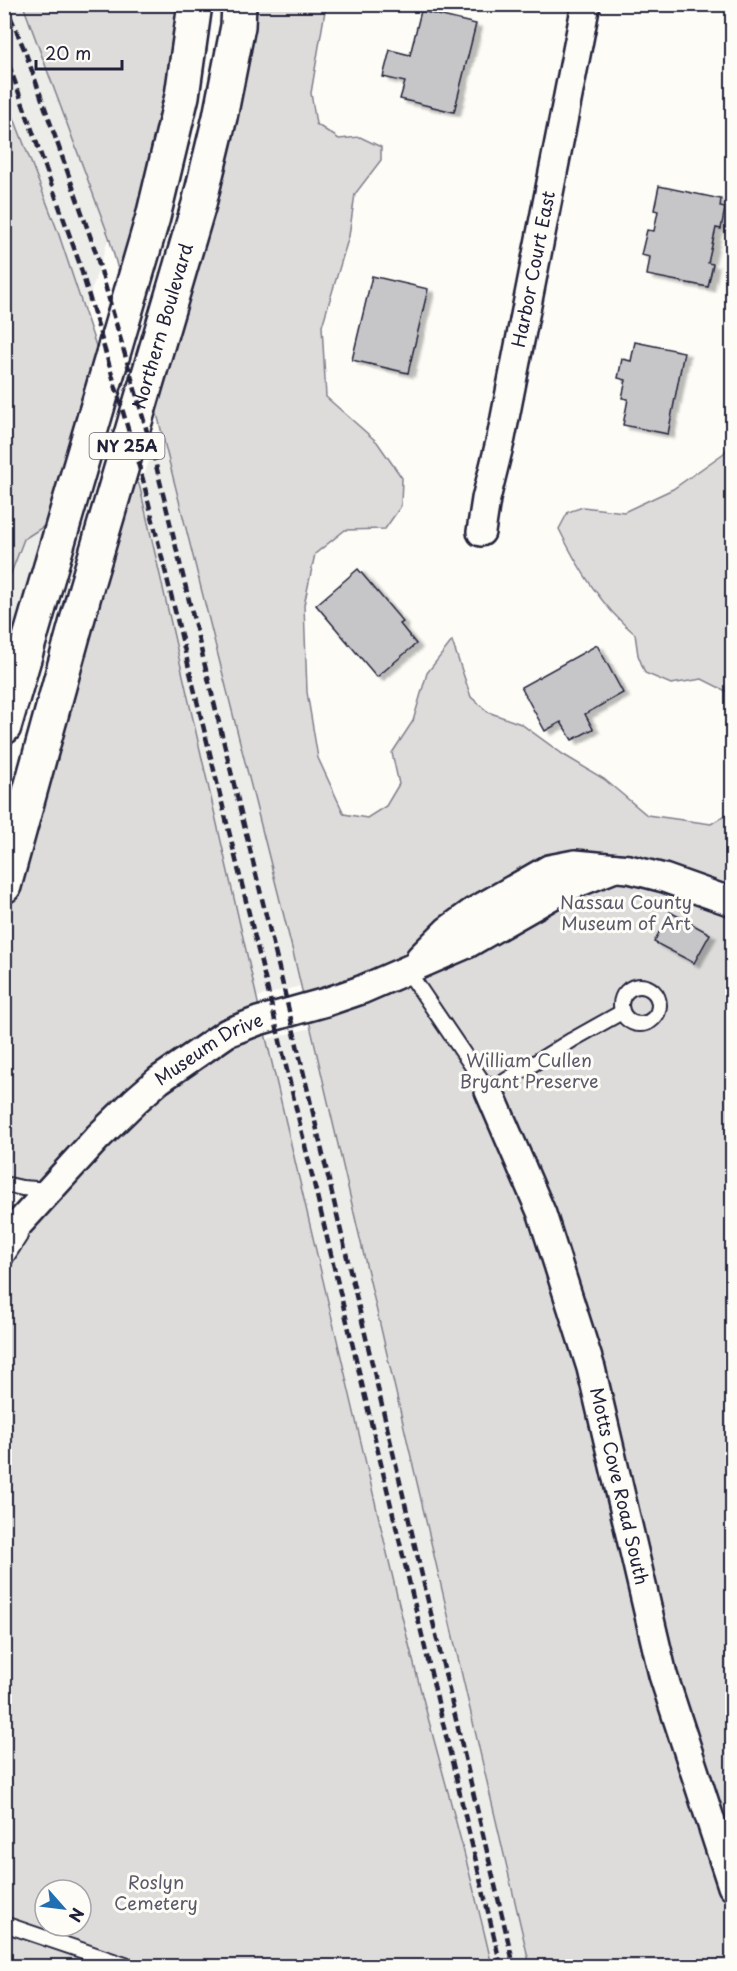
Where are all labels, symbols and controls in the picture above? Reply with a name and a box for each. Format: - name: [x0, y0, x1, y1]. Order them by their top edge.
- scale bar: [36, 33, 122, 71]
- text: 20 m: [45, 39, 91, 66]
- street label: Harbor Court East: [504, 188, 561, 350]
- street label: Northern Boulevard: [124, 240, 199, 412]
- road number: NY 25A: [90, 433, 164, 459]
- park label: Nassau County Museum of Art: [560, 888, 692, 936]
- street label: Museum Drive: [149, 1005, 267, 1091]
- park label: William Cullen Bryant Preserve: [459, 1046, 599, 1094]
- street label: Motts Cove Road South: [584, 1385, 656, 1587]
- park label: Roslyn Cemetery: [114, 1868, 198, 1916]
- north arrow: [33, 1878, 93, 1938]
- text: N: [64, 1904, 91, 1927]

